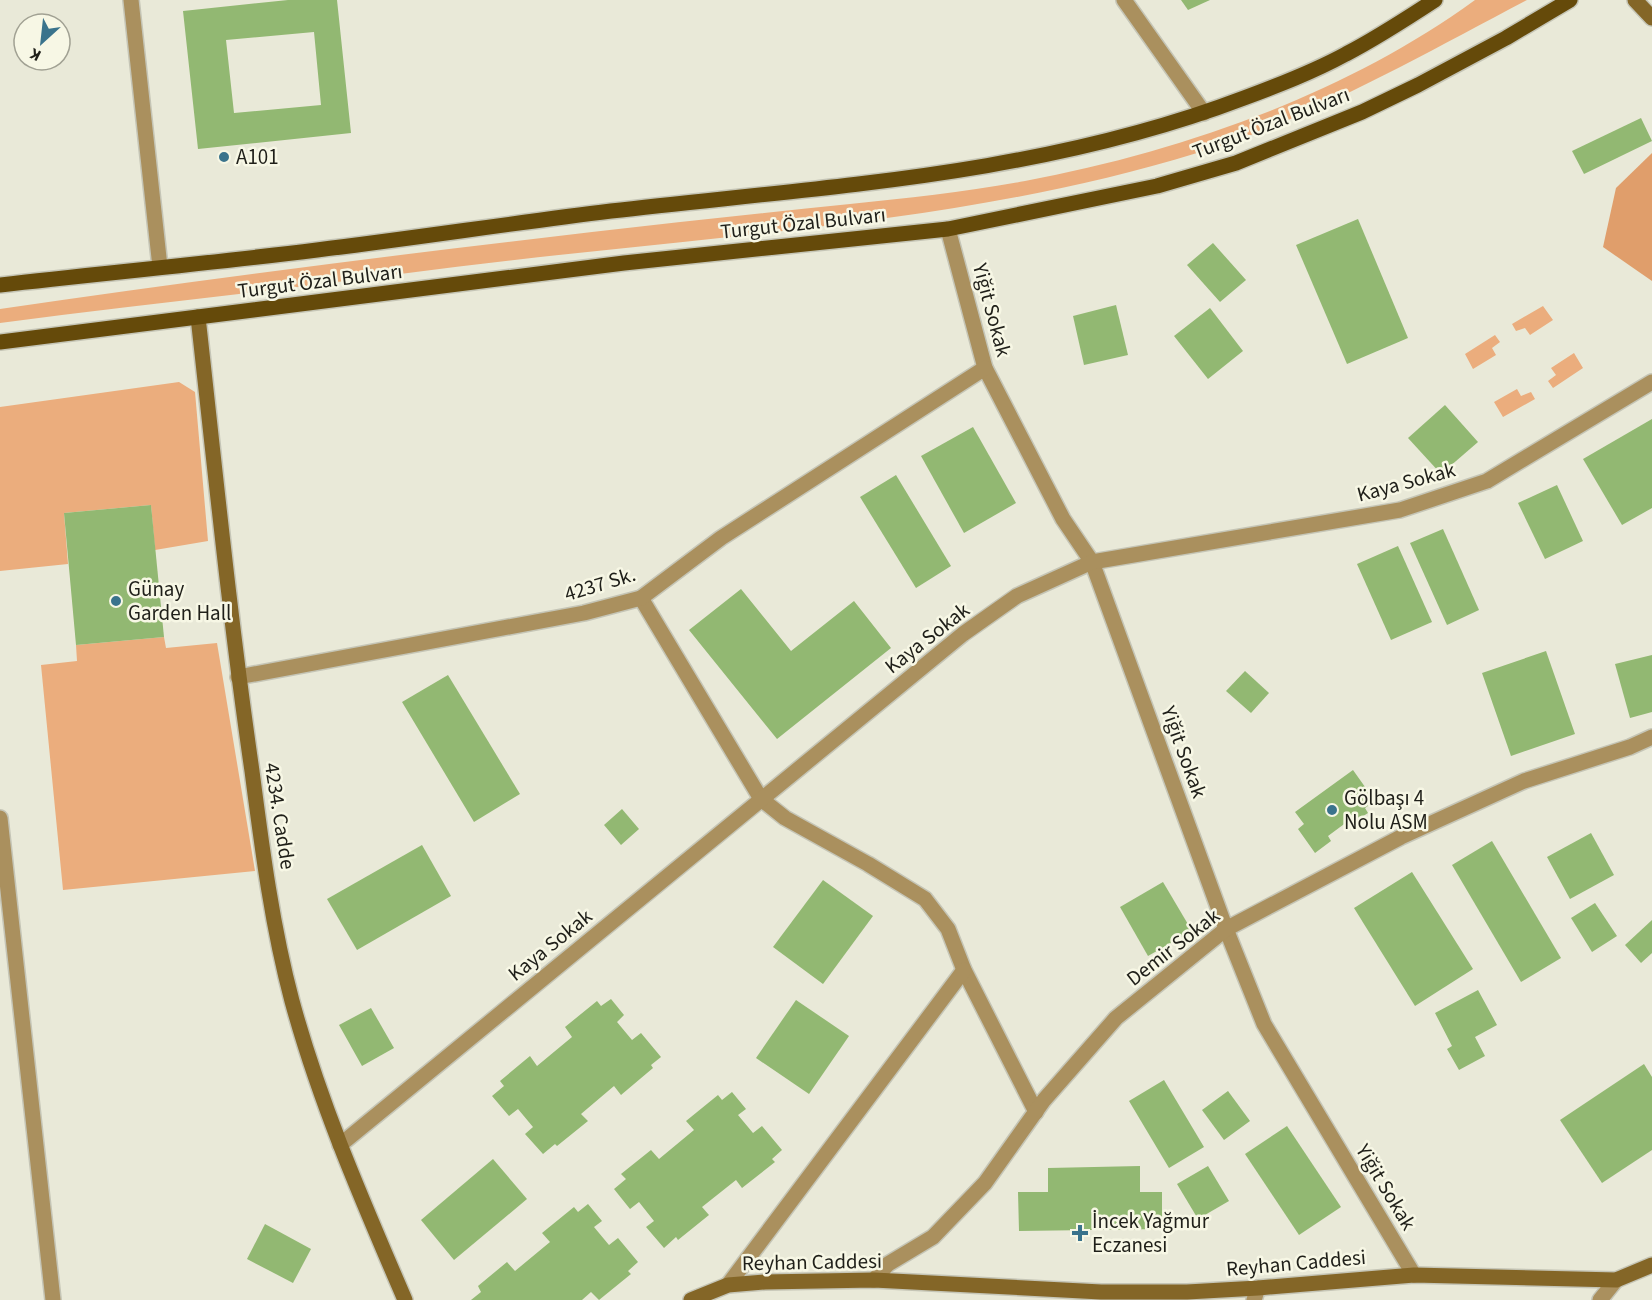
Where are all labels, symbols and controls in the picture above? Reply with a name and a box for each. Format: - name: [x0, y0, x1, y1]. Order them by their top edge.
- north arrow: [12, 12, 72, 72]
- text: K: [26, 42, 45, 67]
- street label: Turgut Özal Bulvarı: [1188, 79, 1354, 167]
- place label: A101: [236, 142, 279, 172]
- marker: A101: [217, 150, 231, 164]
- street label: Turgut Özal Bulvarı: [719, 199, 887, 247]
- street label: Turgut Özal Bulvarı: [236, 256, 404, 306]
- street label: Yiğit Sokak: [965, 259, 1019, 361]
- street label: Kaya Sokak: [1353, 454, 1459, 510]
- street label: 4237 Sk.: [561, 559, 639, 609]
- place label: Günay Garden Hall: [128, 574, 231, 628]
- marker: Günay Garden Hall: [109, 594, 123, 608]
- street label: Kaya Sokak: [878, 595, 976, 681]
- street label: Yiğit Sokak: [1153, 701, 1215, 803]
- street label: 4234. Cadde: [257, 761, 303, 871]
- place label: Gölbaşı 4 Nolu ASM: [1344, 783, 1428, 837]
- marker: Gölbaşı 4 Nolu ASM: [1325, 803, 1339, 817]
- street label: Kaya Sokak: [501, 901, 599, 988]
- street label: Demir Sokak: [1120, 901, 1227, 993]
- street label: Yiğit Sokak: [1348, 1137, 1424, 1236]
- place label: İncek Yağmur Eczanesi: [1092, 1206, 1210, 1260]
- marker: İncek Yağmur Eczanesi: [1073, 1226, 1087, 1240]
- street label: Reyhan Caddesi: [1225, 1242, 1367, 1284]
- street label: Reyhan Caddesi: [742, 1246, 882, 1278]

